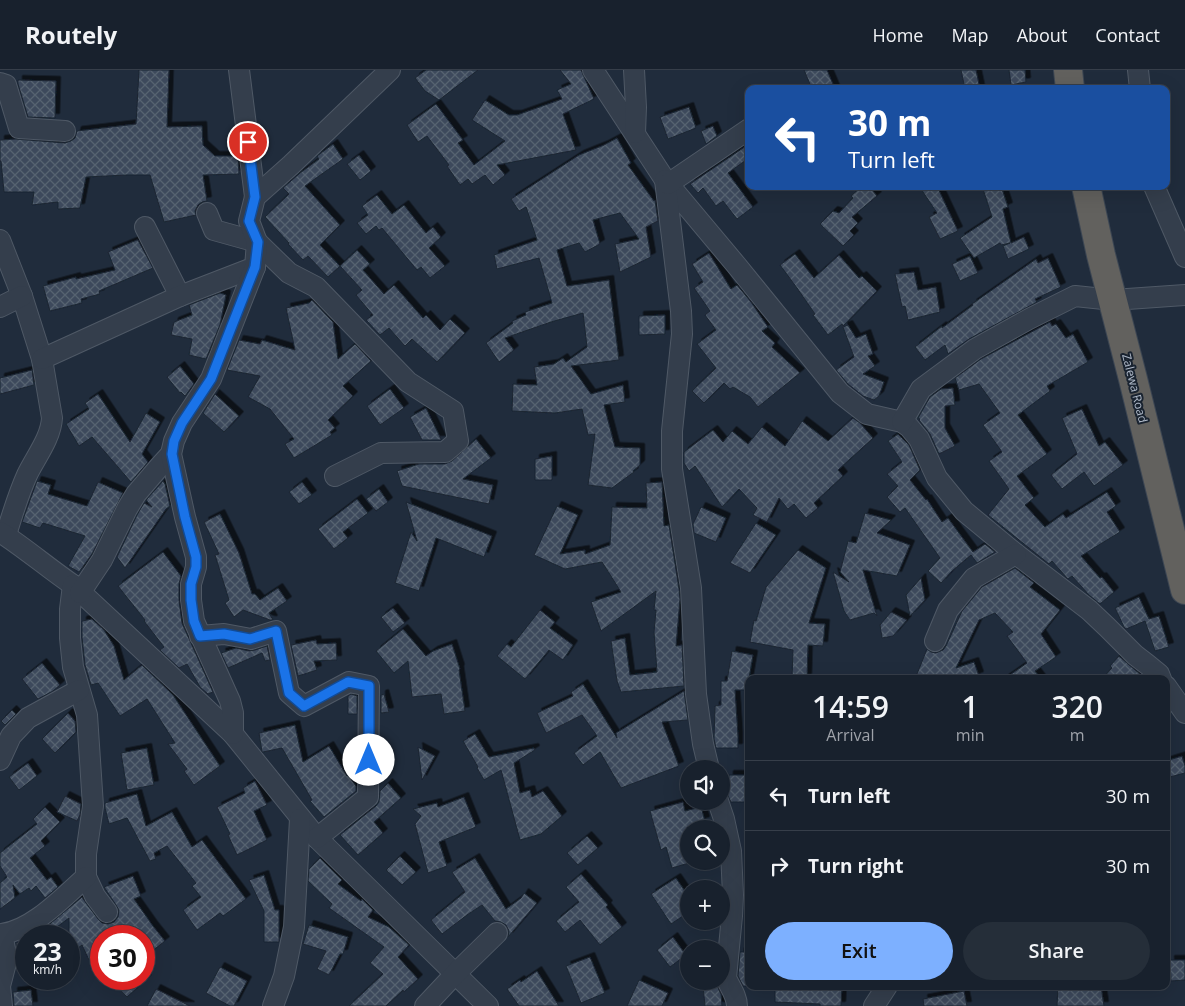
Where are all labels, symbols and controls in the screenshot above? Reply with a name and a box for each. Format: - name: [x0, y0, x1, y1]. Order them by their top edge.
- text: Routely: [25, 18, 117, 51]
- text: Home: [873, 23, 923, 47]
- text: Map: [951, 23, 989, 47]
- text: About: [1017, 23, 1067, 47]
- text: Contact: [1095, 23, 1160, 47]
- text: 30 m: [848, 99, 931, 146]
- icon: left: [765, 105, 830, 170]
- pin: [227, 121, 269, 163]
- icon: arrive: [234, 128, 262, 156]
- text: Turn left: [848, 144, 935, 174]
- street label: Zalewa Road: [1118, 351, 1152, 425]
- text: 14:59: [812, 686, 889, 727]
- text: 1: [962, 686, 979, 727]
- text: 320: [1052, 686, 1103, 727]
- text: Arrival: [826, 724, 875, 746]
- text: min: [956, 724, 985, 746]
- text: m: [1070, 724, 1085, 746]
- position arrow: [342, 733, 394, 785]
- map controls: [680, 760, 730, 990]
- button: sound: [680, 760, 730, 810]
- icon: left: [765, 782, 793, 810]
- text: Turn left: [808, 783, 890, 809]
- text: 30 m: [1106, 783, 1150, 809]
- button: search: [680, 820, 730, 870]
- icon: right: [765, 852, 793, 880]
- text: Turn right: [808, 853, 903, 879]
- text: 30 m: [1106, 853, 1150, 879]
- button: +: [680, 880, 730, 930]
- button: Exit: [765, 922, 953, 980]
- button: Share: [963, 922, 1150, 980]
- speed limit sign: 30: [90, 925, 155, 990]
- text: 23: [33, 934, 62, 968]
- button: −: [680, 940, 730, 990]
- text: km/h: [33, 961, 62, 978]

